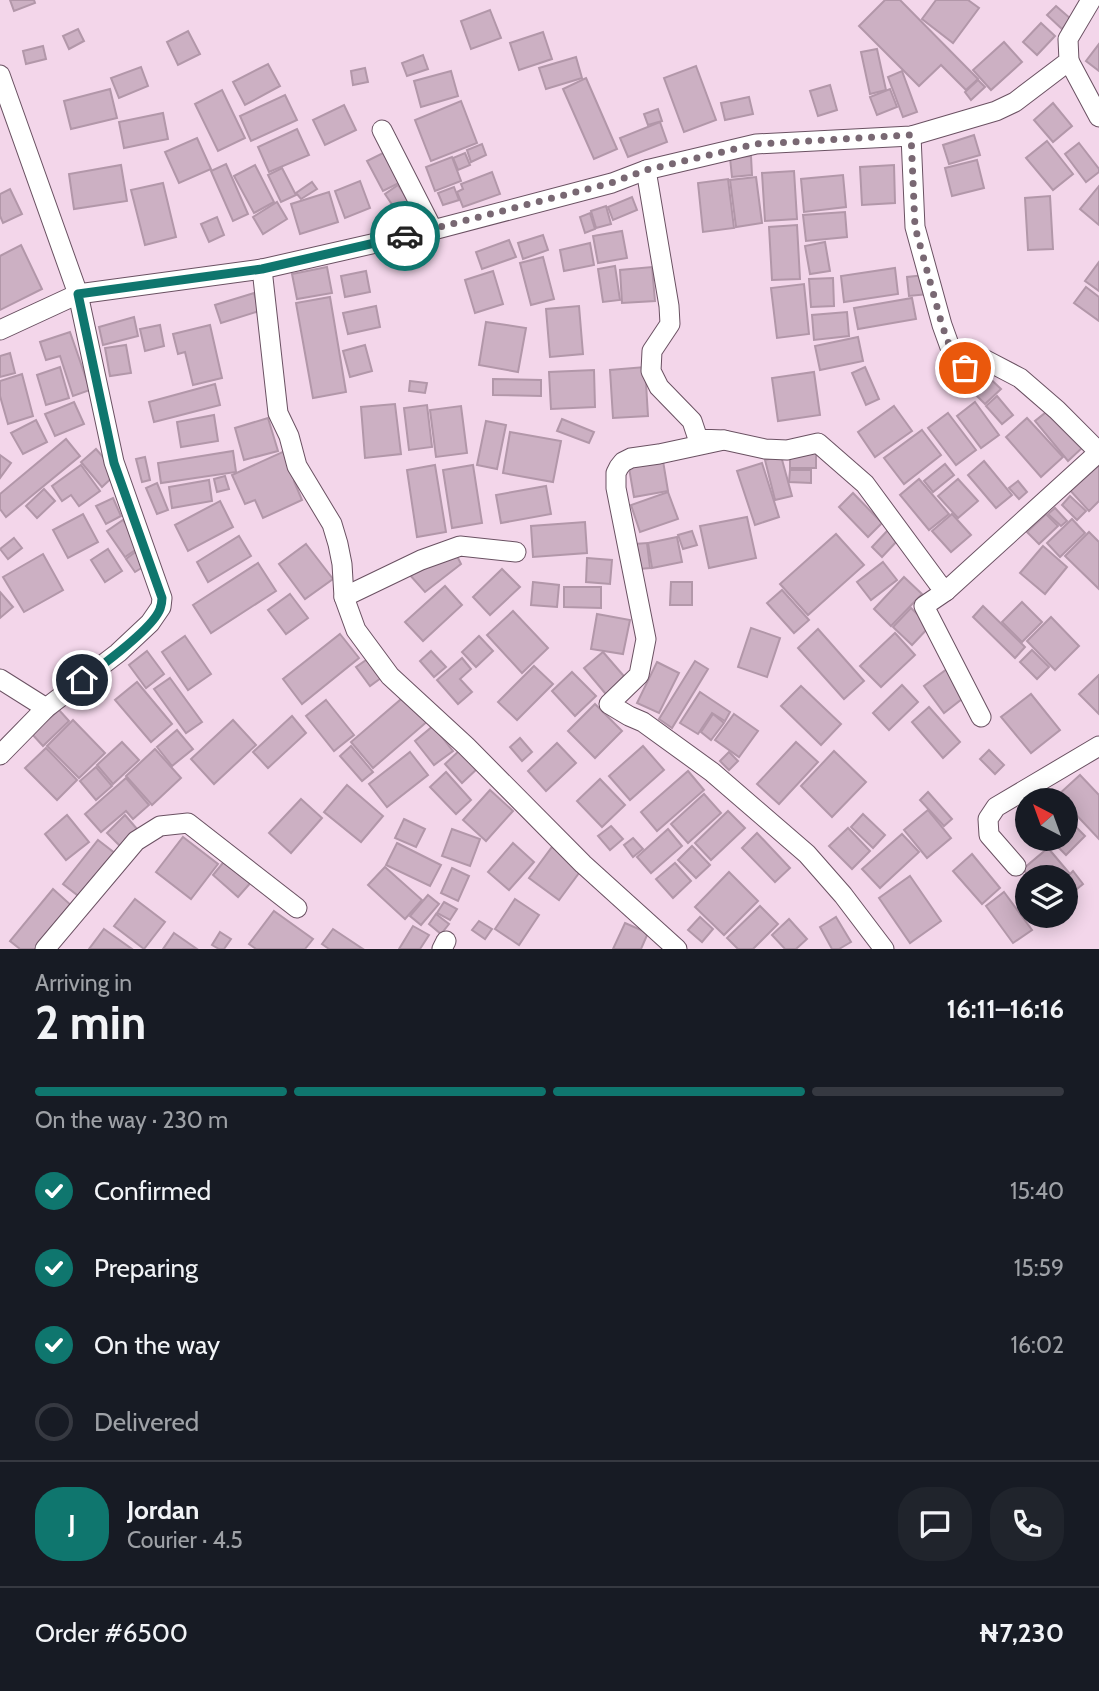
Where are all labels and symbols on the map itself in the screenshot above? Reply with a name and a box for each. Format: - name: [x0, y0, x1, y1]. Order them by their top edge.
- courier: [370, 201, 440, 271]
- pin: [935, 338, 995, 398]
- pin: [52, 650, 112, 710]
- north arrow: [1015, 788, 1078, 850]

